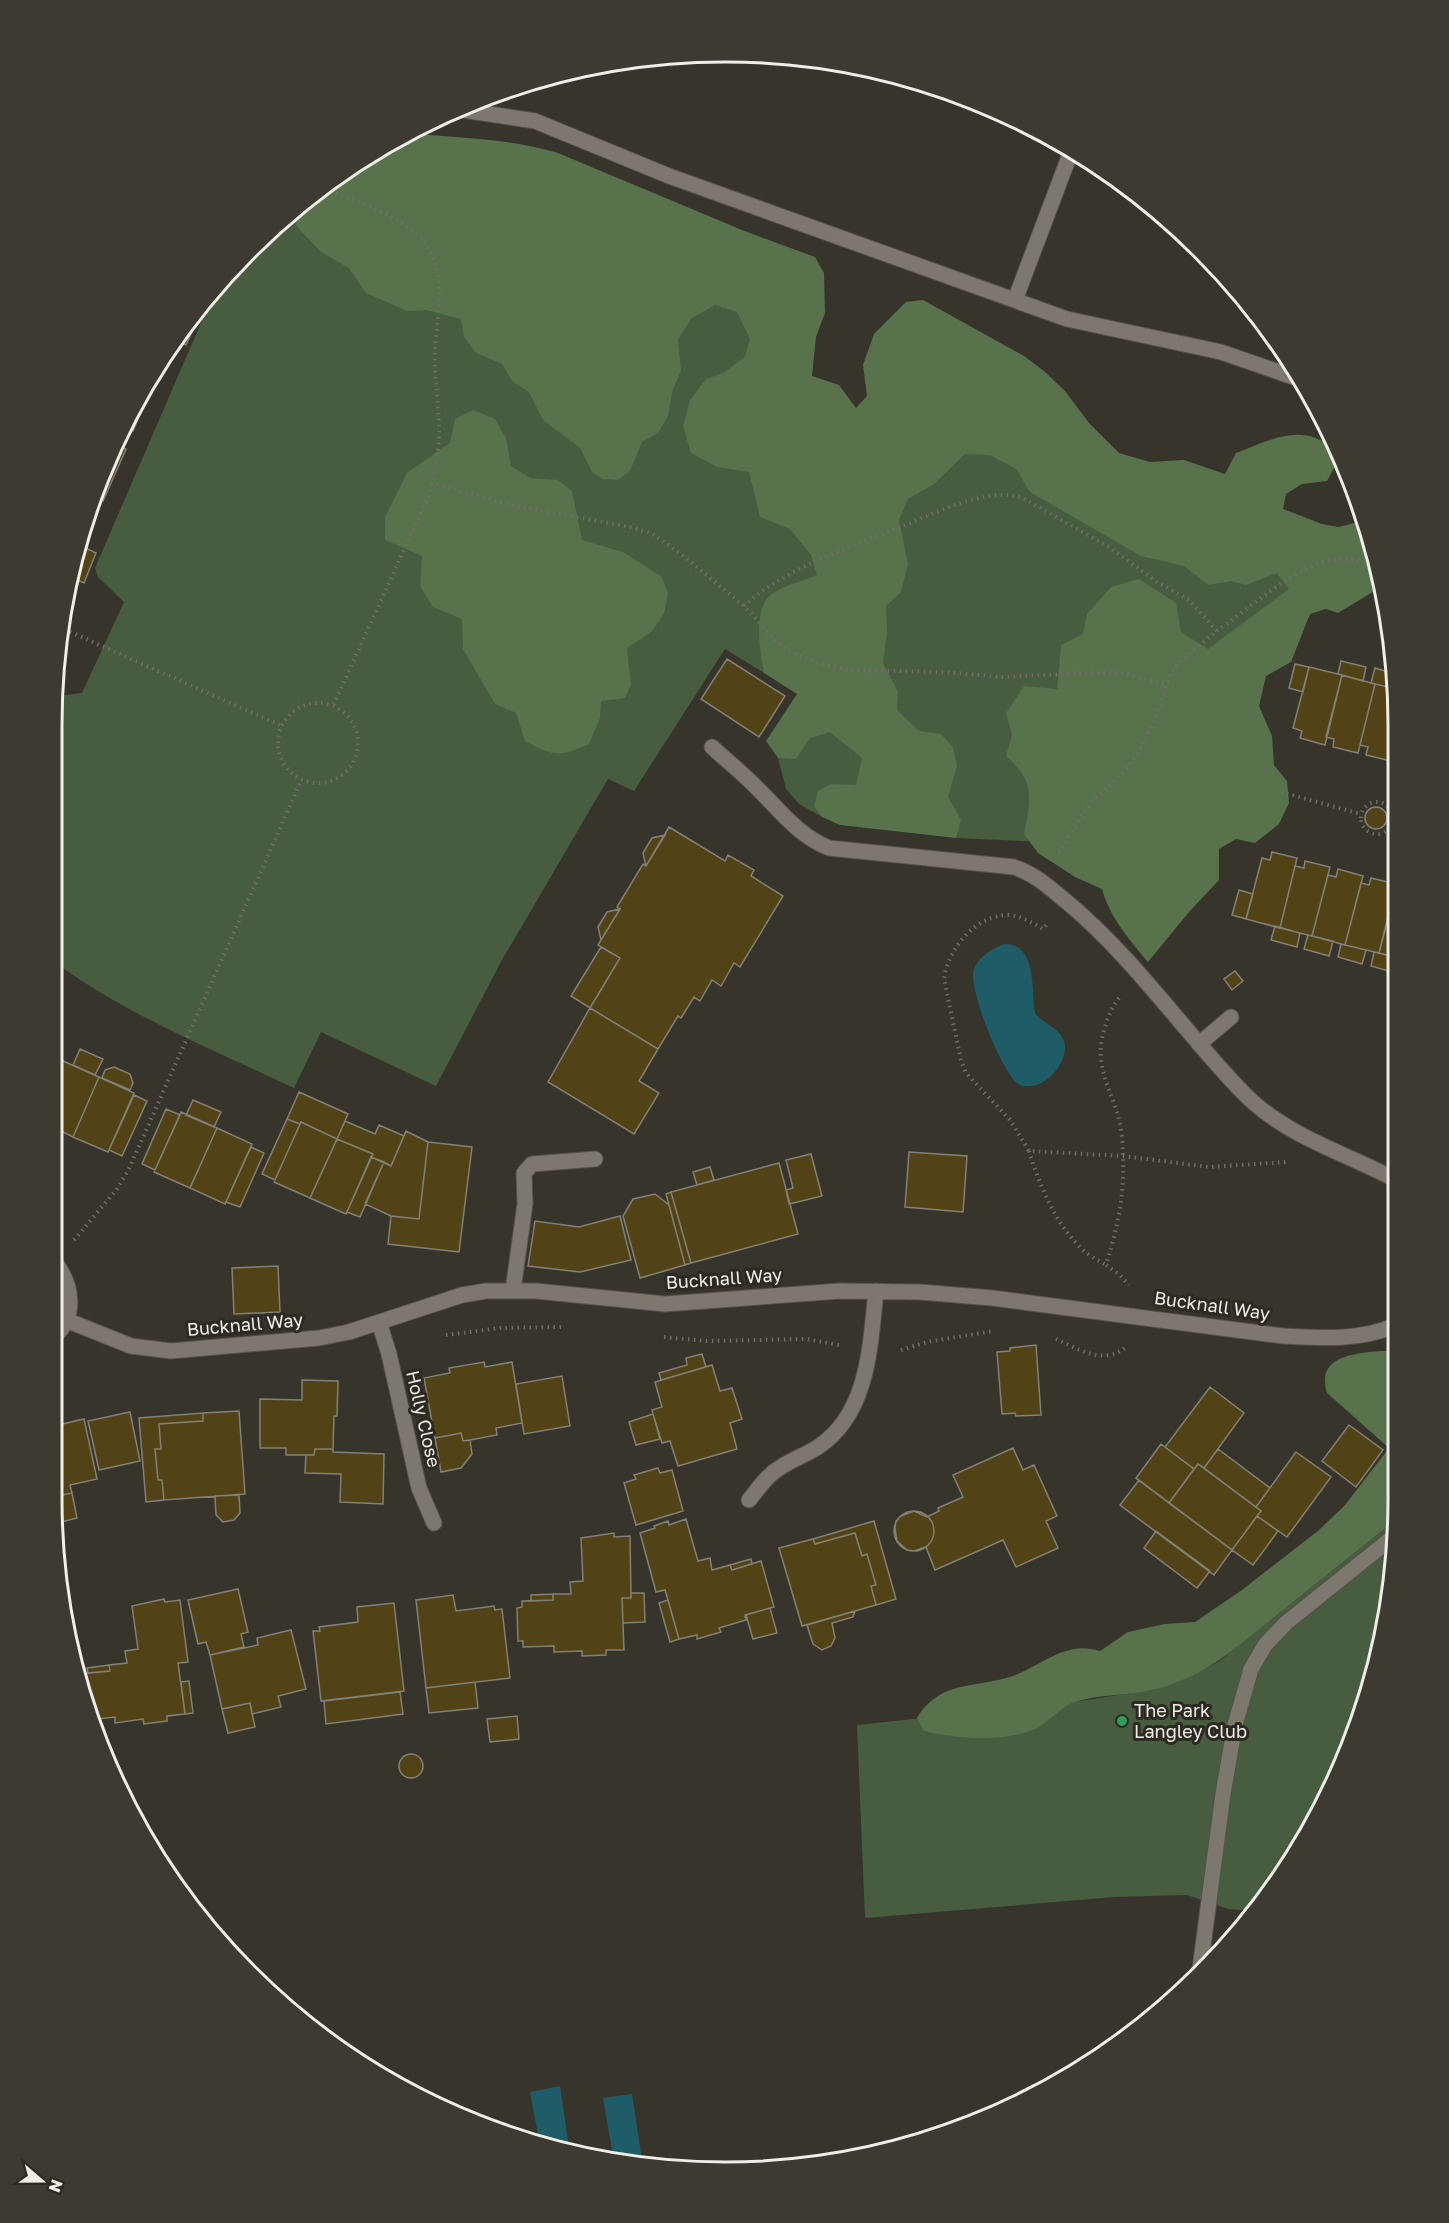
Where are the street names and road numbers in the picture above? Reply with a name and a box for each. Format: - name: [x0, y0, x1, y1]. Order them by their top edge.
- street label: Bucknall Way: [665, 1263, 783, 1293]
- street label: Bucknall Way: [1153, 1286, 1271, 1324]
- street label: Bucknall Way: [186, 1308, 304, 1340]
- street label: Holly Close: [402, 1368, 446, 1469]

